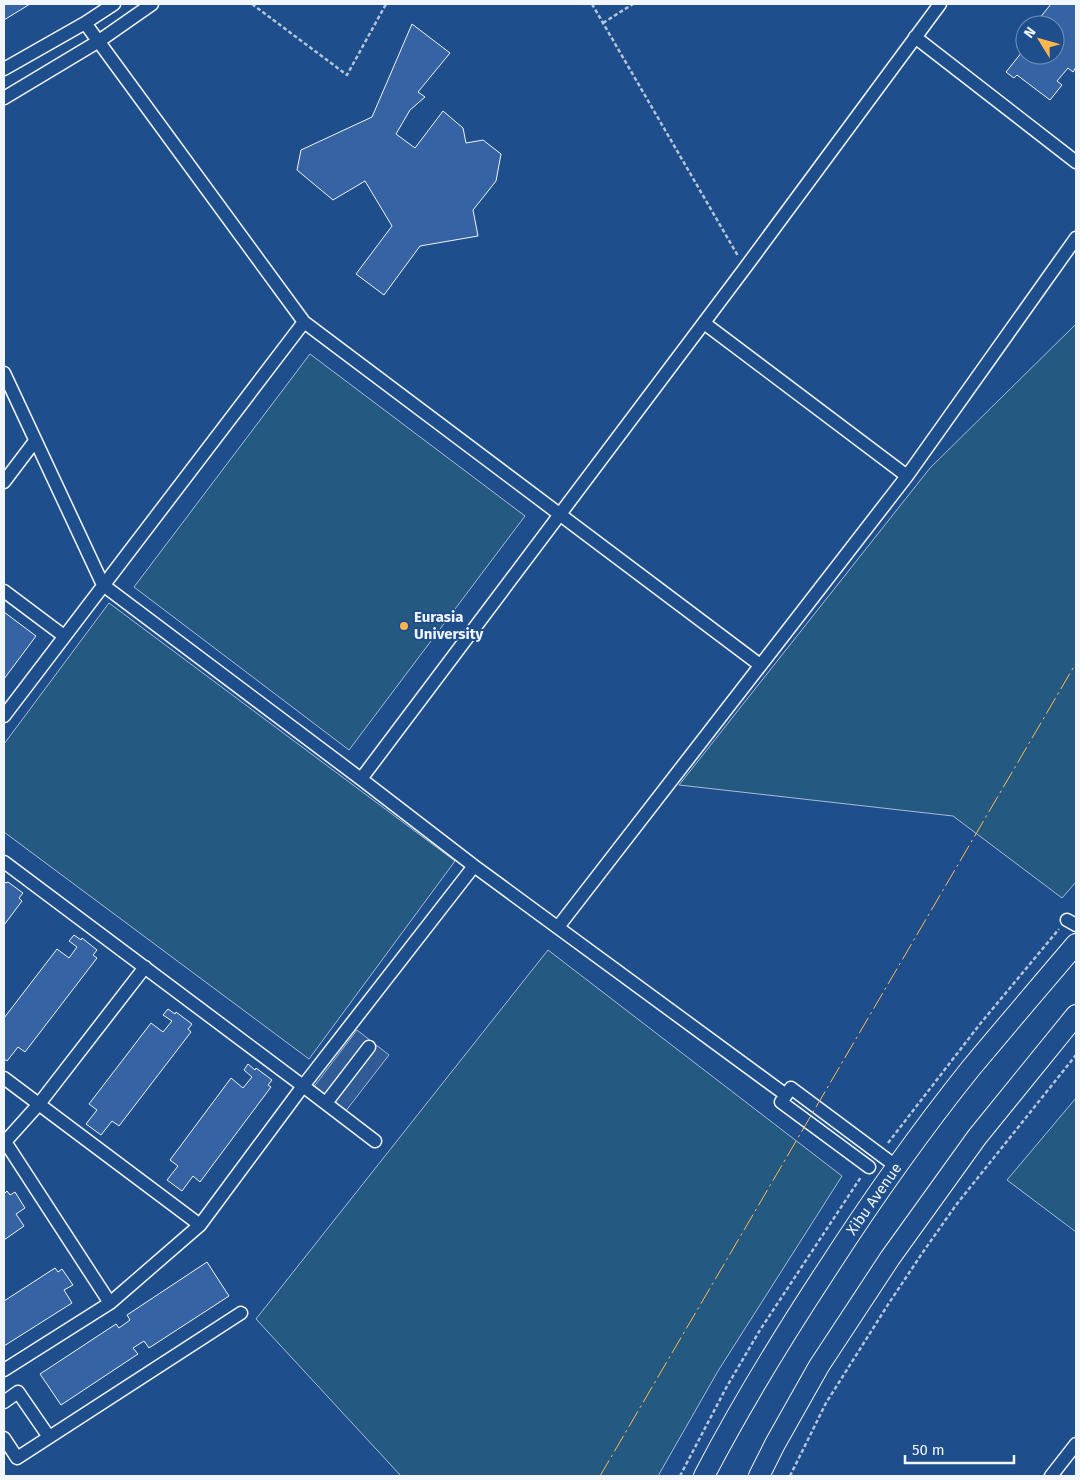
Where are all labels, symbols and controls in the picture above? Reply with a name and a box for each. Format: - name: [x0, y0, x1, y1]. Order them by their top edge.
- north arrow: [1015, 15, 1065, 65]
- text: N: [1020, 24, 1040, 41]
- place label: Eurasia University: [414, 608, 484, 643]
- marker: Eurasia University: [398, 620, 410, 632]
- street label: Xibu Avenue: [843, 1160, 905, 1238]
- scale bar: [905, 1432, 1014, 1464]
- text: 50 m: [912, 1441, 945, 1459]

